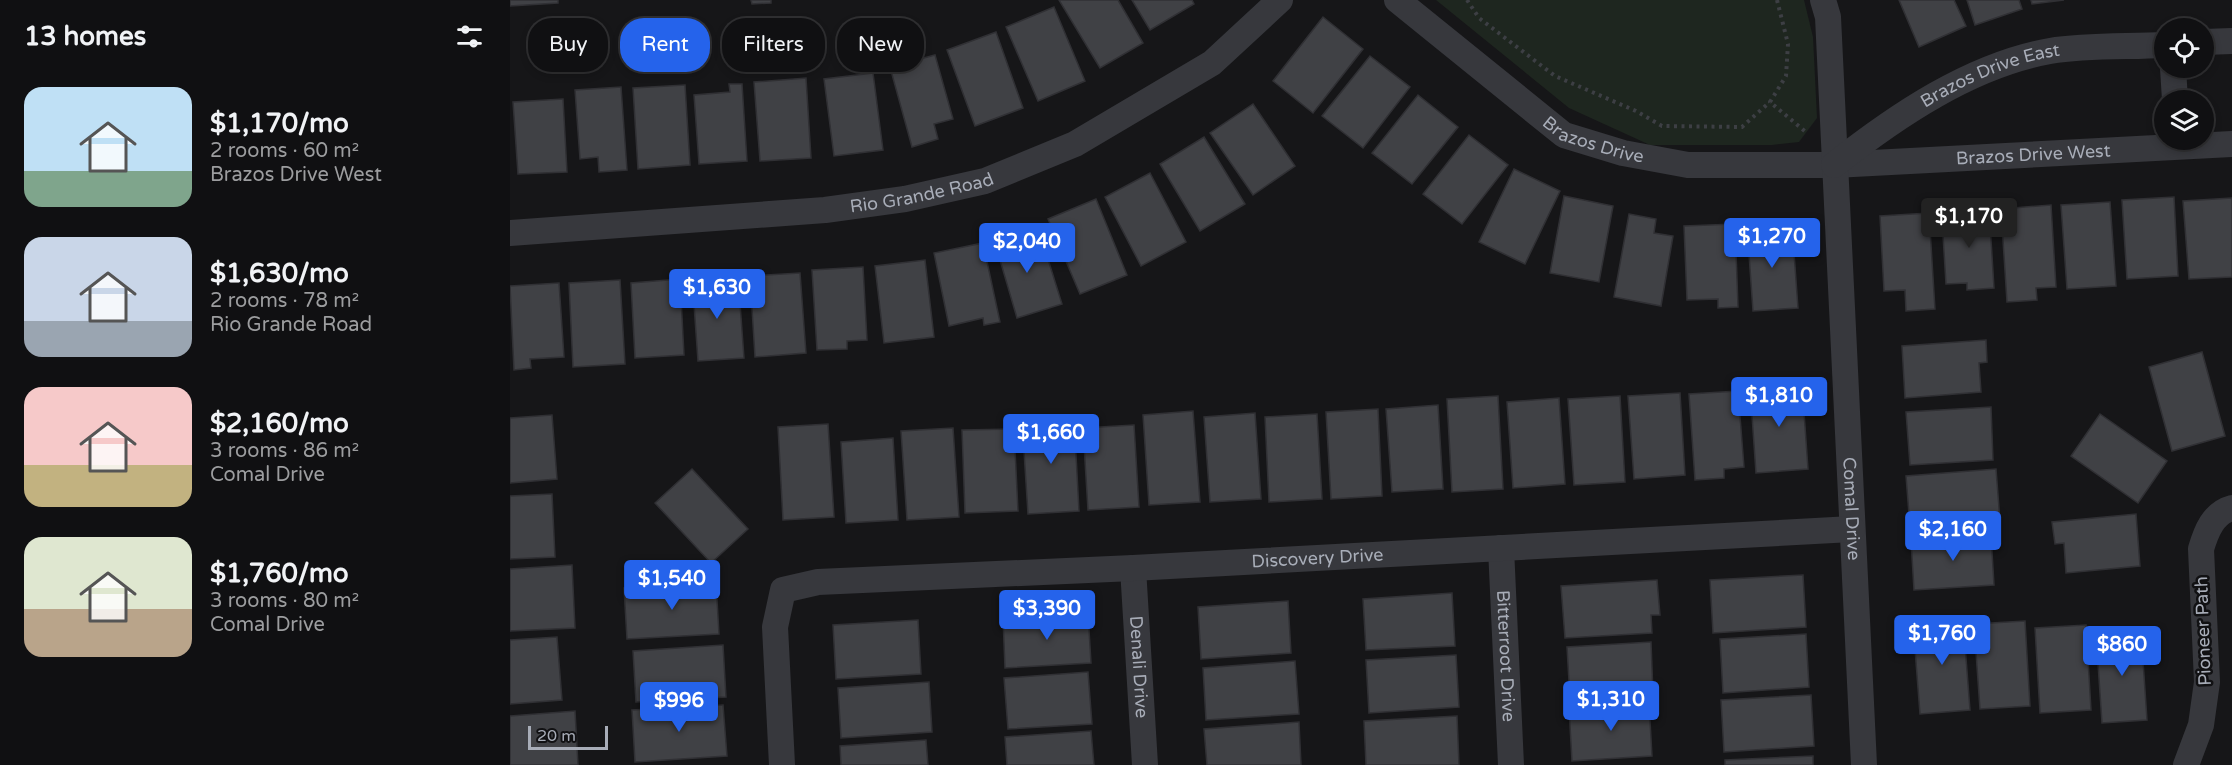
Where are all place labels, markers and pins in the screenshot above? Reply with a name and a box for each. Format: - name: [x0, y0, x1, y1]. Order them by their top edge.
- pin: $1,170: [1920, 198, 2018, 249]
- pin: $1,270: [1723, 218, 1821, 269]
- pin: $2,040: [978, 223, 1076, 274]
- pin: $1,630: [668, 269, 766, 320]
- pin: $1,810: [1730, 377, 1828, 428]
- pin: $1,660: [1002, 414, 1100, 465]
- pin: $2,160: [1904, 511, 2002, 562]
- pin: $1,540: [623, 560, 721, 611]
- pin: $3,390: [998, 590, 1096, 641]
- pin: $1,760: [1893, 615, 1991, 666]
- pin: $860: [2086, 626, 2158, 677]
- pin: $1,310: [1562, 681, 1660, 732]
- pin: $996: [643, 682, 715, 733]

